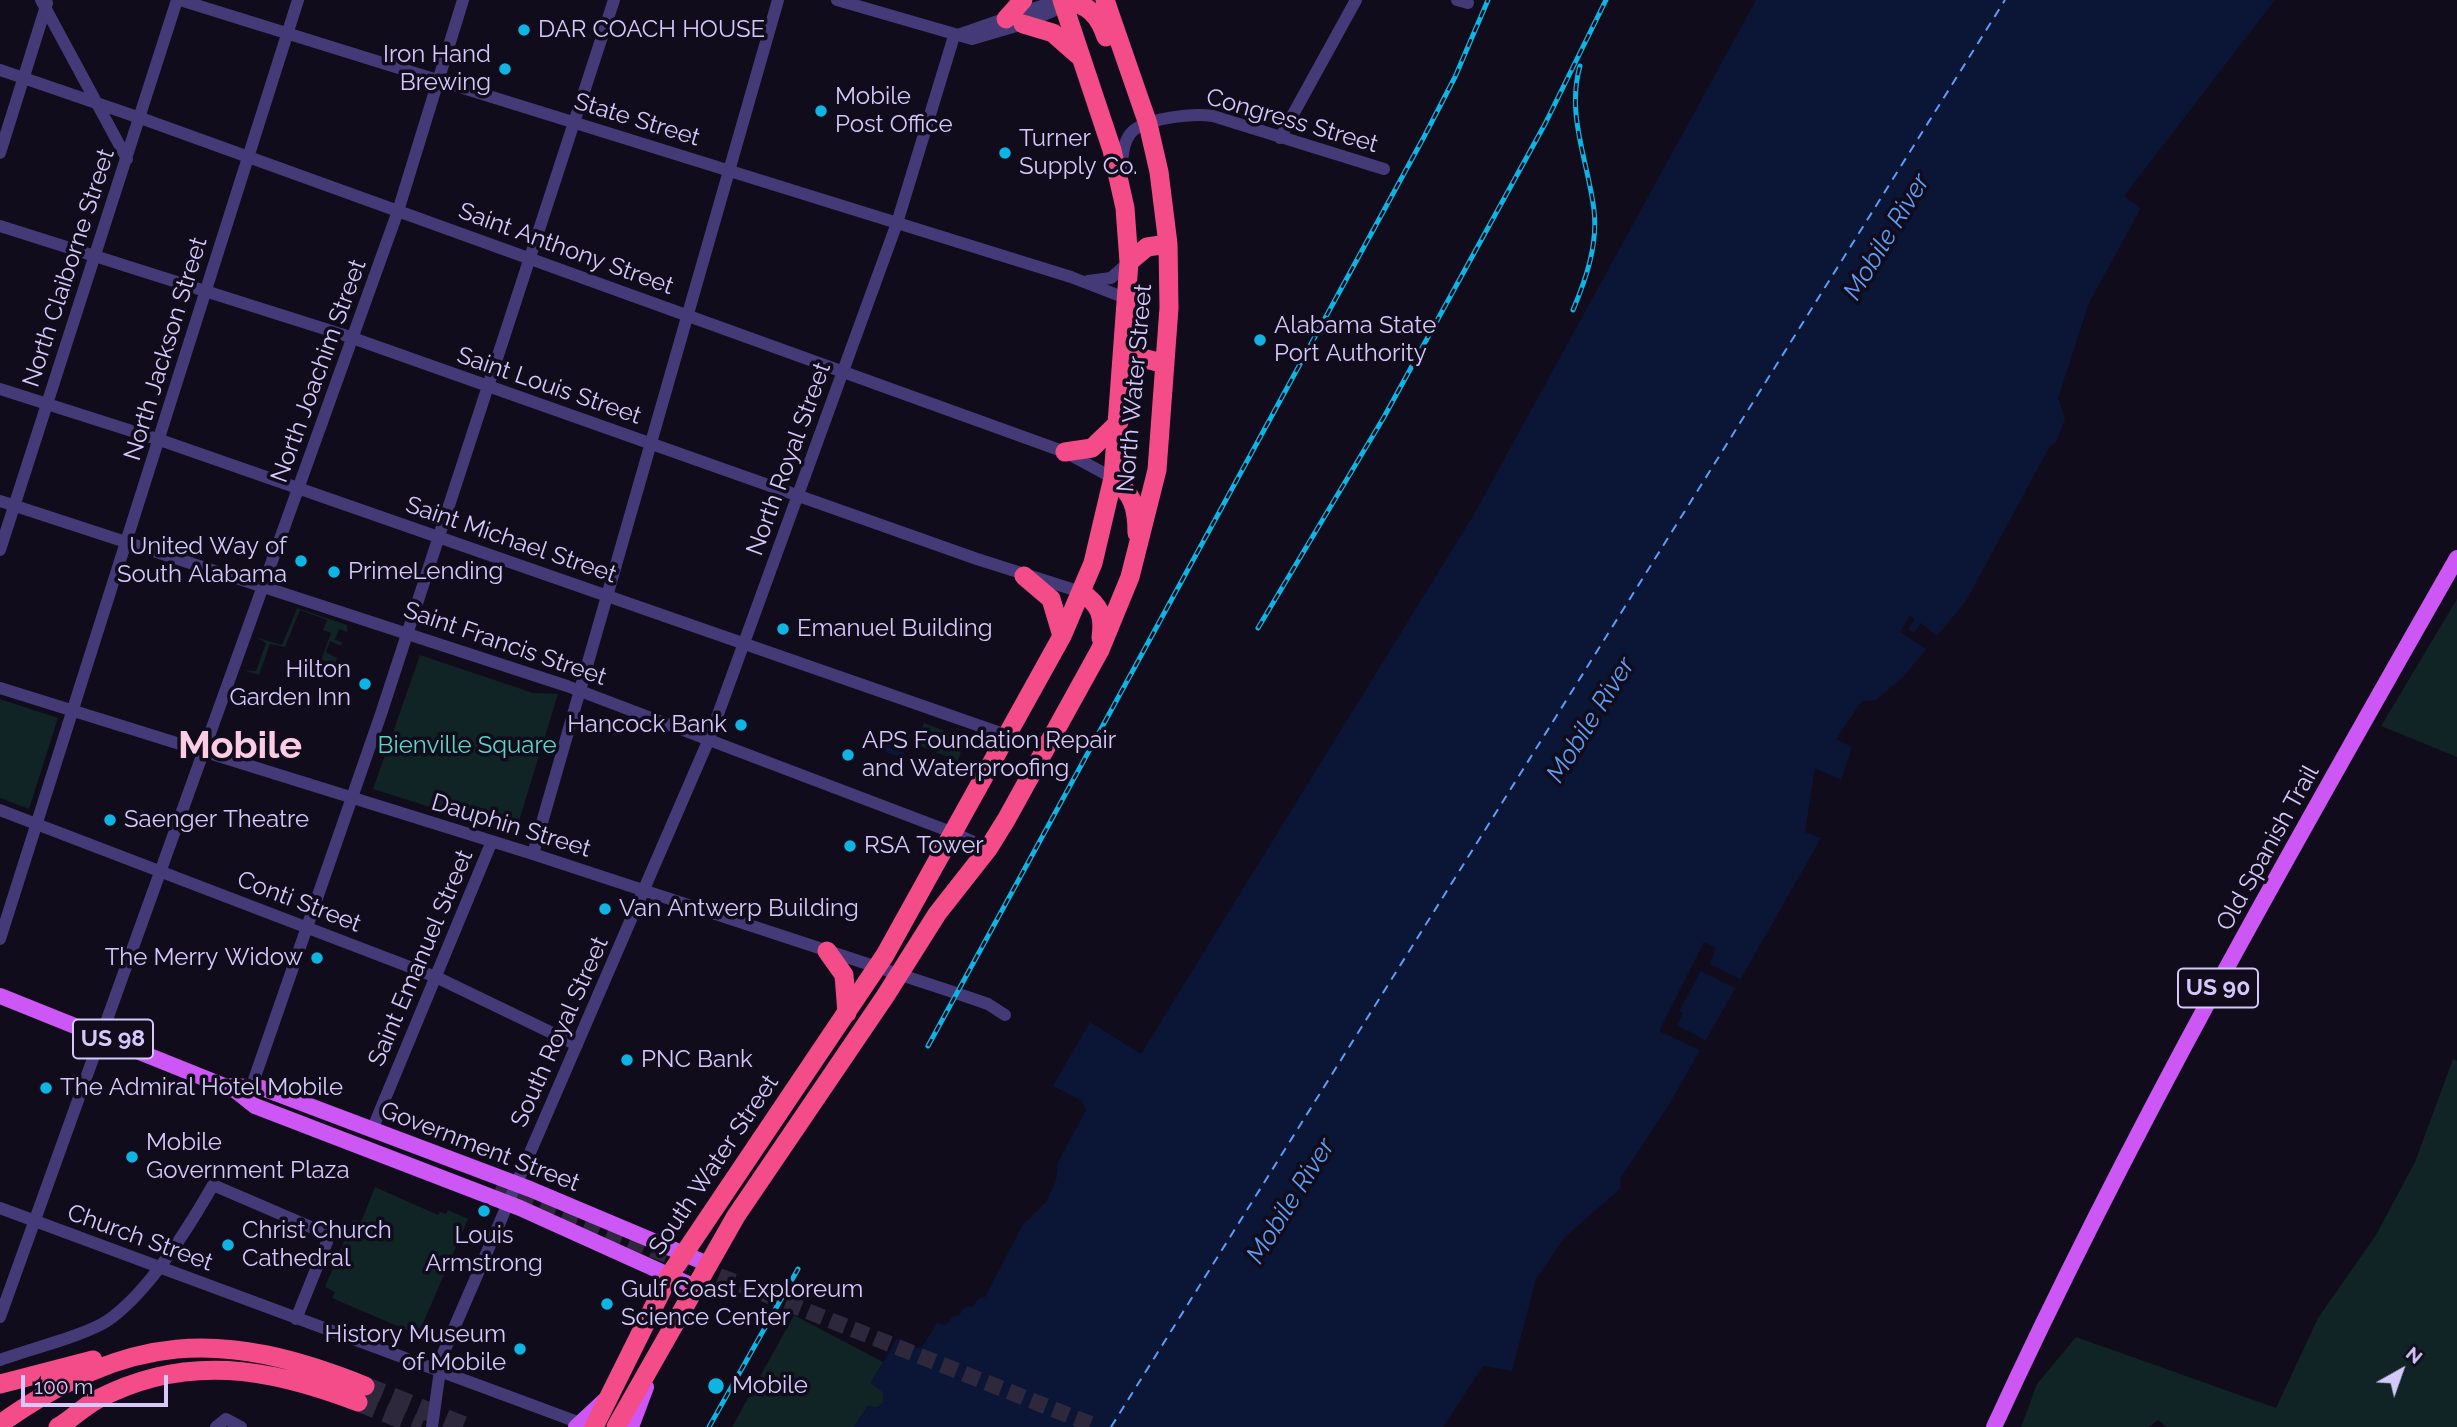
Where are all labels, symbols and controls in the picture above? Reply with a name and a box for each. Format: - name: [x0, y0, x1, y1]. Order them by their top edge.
- place label: DAR COACH HOUSE: [538, 16, 765, 44]
- marker: DAR COACH HOUSE: [516, 22, 532, 38]
- place label: Iron Hand Brewing: [383, 41, 491, 97]
- marker: Iron Hand Brewing: [497, 61, 513, 77]
- place label: Mobile Post Office: [835, 83, 953, 139]
- street label: Congress Street: [1203, 83, 1381, 159]
- street label: State Street: [571, 87, 703, 153]
- marker: Mobile Post Office: [813, 103, 829, 119]
- place label: Turner Supply Co.: [1019, 125, 1137, 181]
- street label: North Claiborne Street: [17, 145, 121, 391]
- marker: Turner Supply Co.: [997, 145, 1013, 161]
- water label: Mobile River: [1837, 168, 1937, 306]
- street label: Saint Anthony Street: [455, 197, 677, 301]
- street label: North Jackson Street: [118, 234, 214, 464]
- street label: North Joachim Street: [265, 256, 373, 486]
- street label: North Water Street: [1112, 283, 1158, 493]
- place label: Alabama State Port Authority: [1274, 312, 1436, 368]
- marker: Alabama State Port Authority: [1252, 332, 1268, 348]
- street label: Saint Louis Street: [453, 341, 645, 431]
- street label: North Royal Street: [741, 359, 837, 559]
- street label: Saint Michael Street: [402, 490, 620, 590]
- place label: United Way of South Alabama: [117, 533, 287, 589]
- marker: United Way of South Alabama: [293, 553, 309, 569]
- place label: PrimeLending: [348, 558, 503, 586]
- marker: PrimeLending: [326, 564, 342, 580]
- street label: Saint Francis Street: [400, 596, 610, 692]
- place label: Emanuel Building: [797, 615, 993, 643]
- marker: Emanuel Building: [775, 621, 791, 637]
- water label: Mobile River: [1540, 652, 1642, 788]
- place label: Hilton Garden Inn: [230, 656, 351, 712]
- marker: Hilton Garden Inn: [357, 676, 373, 692]
- place label: Hancock Bank: [567, 711, 727, 739]
- marker: Hancock Bank: [733, 717, 749, 733]
- district label: Mobile: [178, 724, 302, 770]
- place label: APS Foundation Repair and Waterproofing: [862, 727, 1116, 783]
- park label: Bienville Square: [377, 732, 557, 760]
- marker: APS Foundation Repair and Waterproofing: [840, 747, 856, 763]
- street label: Old Spanish Trail: [2211, 760, 2325, 936]
- street label: Dauphin Street: [428, 788, 594, 864]
- place label: Saenger Theatre: [124, 806, 309, 834]
- marker: Saenger Theatre: [102, 812, 118, 828]
- place label: RSA Tower: [864, 832, 984, 860]
- marker: RSA Tower: [842, 838, 858, 854]
- street label: Saint Emanuel Street: [362, 846, 480, 1070]
- street label: Conti Street: [233, 865, 365, 939]
- place label: Van Antwerp Building: [619, 895, 859, 923]
- marker: Van Antwerp Building: [597, 901, 613, 917]
- street label: South Royal Street: [505, 932, 615, 1132]
- place label: The Merry Widow: [105, 944, 303, 972]
- marker: The Merry Widow: [309, 950, 325, 966]
- road number: US 90: [2178, 968, 2258, 1007]
- road number: US 98: [73, 1020, 153, 1058]
- place label: PNC Bank: [641, 1046, 753, 1074]
- marker: PNC Bank: [619, 1052, 635, 1068]
- street label: South Water Street: [643, 1069, 785, 1261]
- place label: The Admiral Hotel Mobile: [60, 1074, 343, 1102]
- marker: The Admiral Hotel Mobile: [38, 1080, 54, 1096]
- street label: Government Street: [377, 1096, 583, 1198]
- place label: Mobile Government Plaza: [146, 1129, 349, 1185]
- water label: Mobile River: [1240, 1133, 1342, 1269]
- marker: Mobile Government Plaza: [124, 1149, 140, 1165]
- street label: Church Street: [63, 1198, 217, 1278]
- marker: Louis Armstrong: [476, 1203, 492, 1219]
- place label: Christ Church Cathedral: [242, 1217, 392, 1273]
- place label: Louis Armstrong: [425, 1222, 543, 1278]
- marker: Christ Church Cathedral: [220, 1237, 236, 1253]
- place label: Gulf Coast Exploreum Science Center: [621, 1276, 863, 1332]
- marker: Gulf Coast Exploreum Science Center: [599, 1296, 615, 1312]
- place label: History Museum of Mobile: [325, 1321, 506, 1377]
- north arrow: [2366, 1336, 2436, 1406]
- marker: History Museum of Mobile: [512, 1341, 528, 1357]
- text: N: [2402, 1342, 2427, 1368]
- scale bar: [24, 1360, 172, 1404]
- place label: Mobile: [732, 1372, 808, 1400]
- text: 100 m: [34, 1374, 93, 1399]
- marker: Mobile: [706, 1376, 726, 1396]

